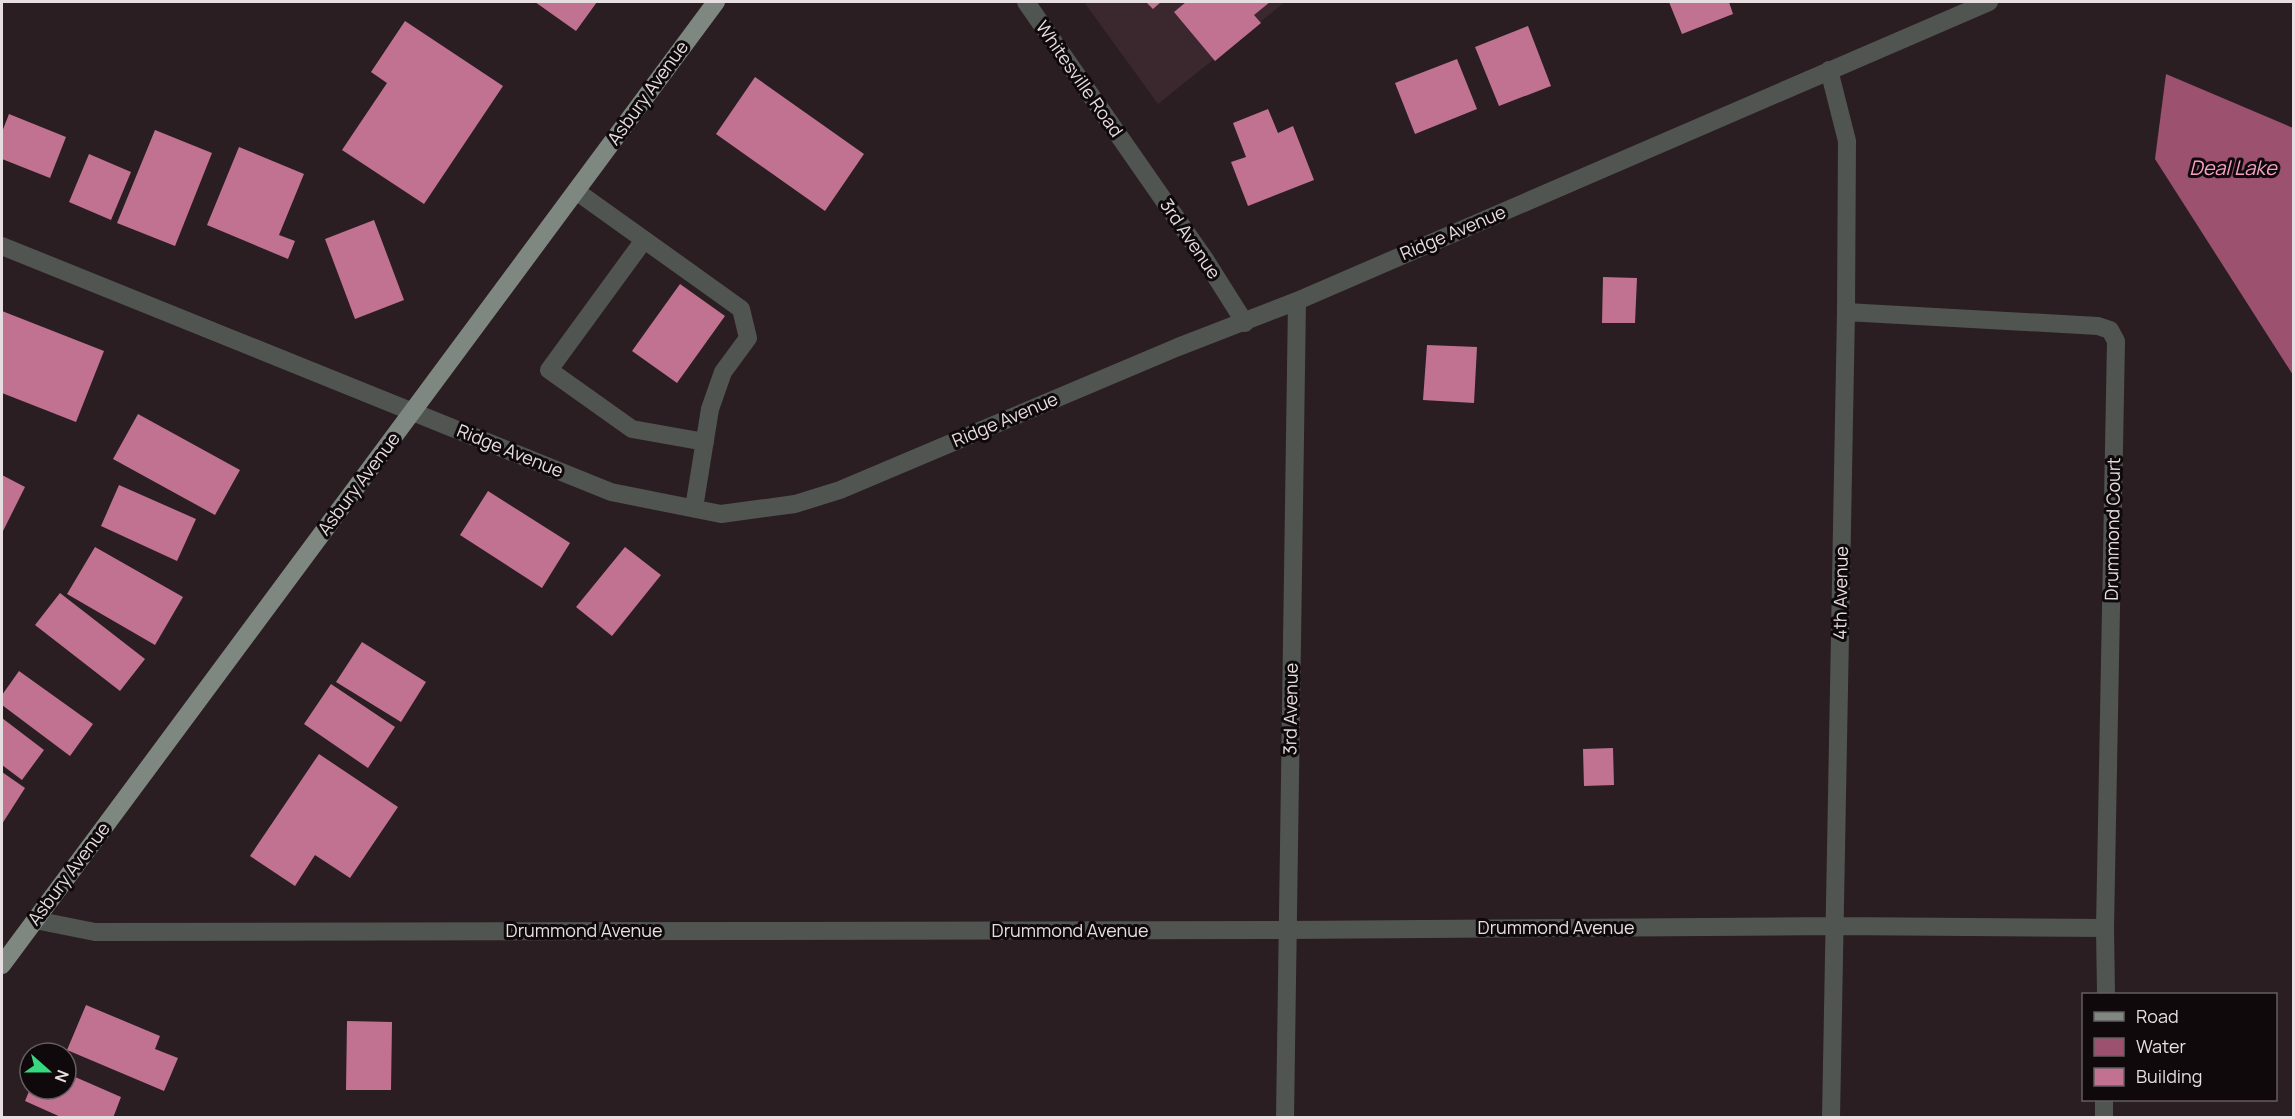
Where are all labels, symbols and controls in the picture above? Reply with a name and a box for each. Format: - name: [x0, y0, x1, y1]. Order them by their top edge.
- street label: Whitesville Road: [1031, 16, 1129, 141]
- street label: Asbury Avenue: [601, 35, 693, 149]
- water label: Deal Lake: [2189, 154, 2278, 181]
- street label: 3rd Avenue: [1155, 194, 1227, 283]
- street label: Ridge Avenue: [1396, 199, 1509, 265]
- street label: Ridge Avenue: [948, 386, 1061, 452]
- street label: Ridge Avenue: [454, 418, 567, 482]
- street label: Asbury Avenue: [312, 427, 405, 540]
- street label: Drummond Court: [2099, 457, 2125, 601]
- street label: 4th Avenue: [1827, 546, 1853, 640]
- street label: 3rd Avenue: [1277, 663, 1303, 755]
- street label: Asbury Avenue: [22, 817, 115, 930]
- street label: Drummond Avenue: [1478, 915, 1634, 939]
- street label: Drummond Avenue: [506, 918, 662, 942]
- street label: Drummond Avenue: [992, 918, 1148, 942]
- legend: [2082, 993, 2277, 1101]
- text: Road: [2136, 1004, 2179, 1028]
- text: Water: [2136, 1034, 2186, 1058]
- north arrow: [18, 1041, 78, 1101]
- text: Building: [2136, 1064, 2202, 1088]
- text: N: [50, 1067, 74, 1086]

